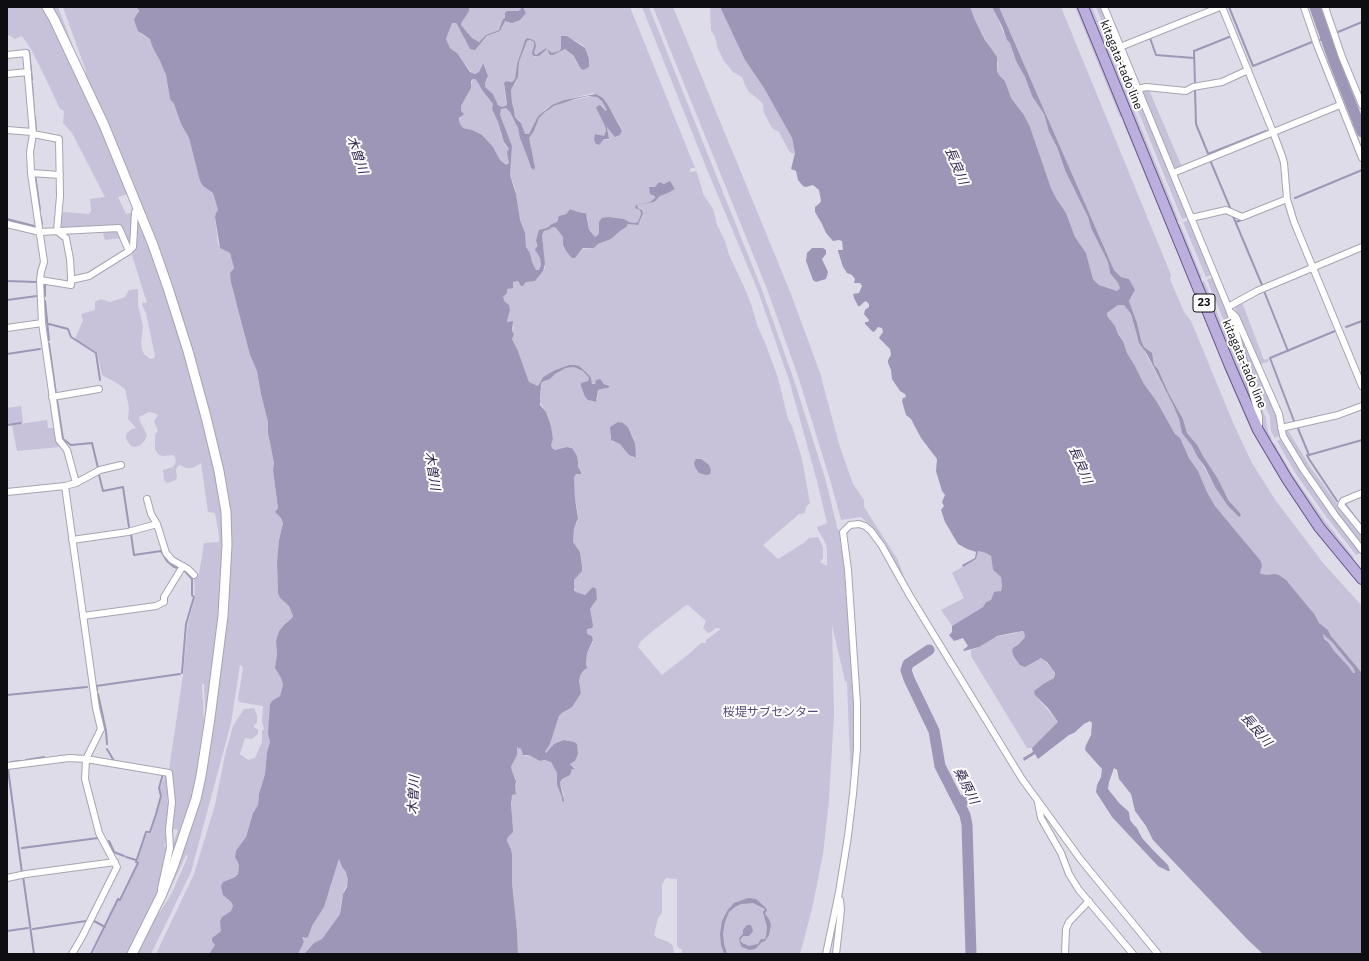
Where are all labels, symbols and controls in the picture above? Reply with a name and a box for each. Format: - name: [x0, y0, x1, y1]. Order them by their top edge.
- street label: kitagata-tado line: [1097, 18, 1145, 112]
- water label: 木曽川: [343, 134, 371, 176]
- water label: 長良川: [941, 145, 971, 187]
- road number: 23: [1193, 294, 1215, 312]
- street label: kitagata-tado line: [1219, 318, 1269, 410]
- water label: 長良川: [1065, 444, 1095, 486]
- water label: 木曽川: [421, 451, 443, 491]
- park label: 桜堤サブセンター: [723, 706, 819, 720]
- water label: 長良川: [1237, 710, 1275, 750]
- water label: 桑原川: [950, 765, 982, 807]
- water label: 木曽川: [405, 775, 423, 815]

